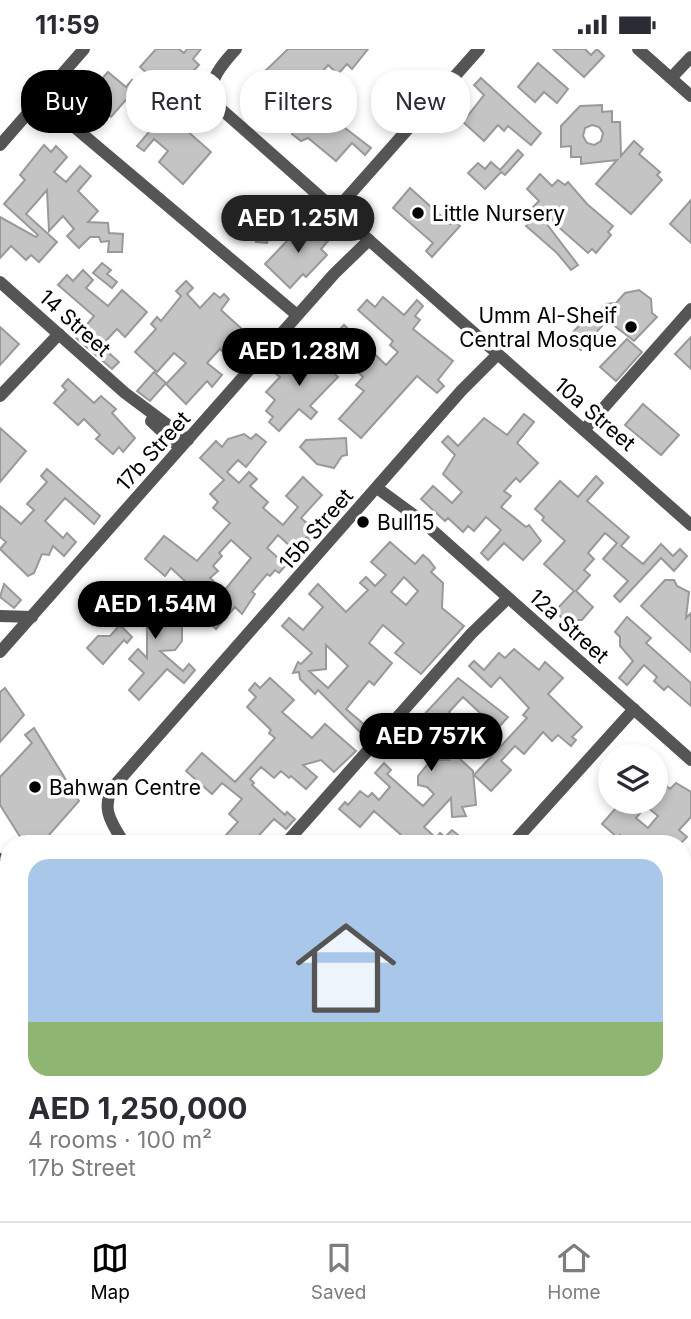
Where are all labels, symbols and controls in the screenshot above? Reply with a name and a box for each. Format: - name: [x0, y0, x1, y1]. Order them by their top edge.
- text: 11:59: [35, 9, 100, 40]
- chip: Buy: [21, 70, 112, 133]
- chip: Rent: [126, 70, 226, 133]
- chip: Filters: [240, 70, 357, 133]
- chip: New: [371, 70, 470, 133]
- pin: AED 1.25M: [218, 195, 378, 255]
- place label: Little Nursery: [432, 201, 565, 226]
- text: AED 1.25M: [237, 204, 359, 232]
- marker: Little Nursery: [410, 205, 426, 221]
- street label: 14 Street: [34, 285, 116, 362]
- place label: Umm Al-Sheif Central Mosque: [459, 303, 617, 352]
- marker: Umm Al-Sheif Central Mosque: [623, 319, 639, 335]
- pin: AED 1.28M: [219, 329, 379, 388]
- text: AED 1.28M: [238, 337, 360, 365]
- street label: 10a Street: [550, 372, 641, 456]
- street label: 17b Street: [111, 406, 195, 496]
- street label: 15b Street: [274, 483, 358, 575]
- place label: Bull15: [377, 510, 435, 535]
- marker: Bull15: [355, 514, 371, 530]
- pin: AED 1.54M: [75, 581, 235, 641]
- street label: 12a Street: [524, 584, 614, 668]
- text: AED 1.54M: [94, 590, 216, 618]
- pin: AED 757K: [359, 713, 503, 773]
- text: AED 757K: [376, 722, 486, 750]
- map controls: [598, 744, 668, 814]
- button: layers: [598, 744, 668, 814]
- place label: Bahwan Centre: [49, 775, 201, 800]
- marker: Bahwan Centre: [27, 779, 43, 795]
- icon: home: [283, 905, 409, 1031]
- text: AED 1,250,000: [28, 1090, 248, 1126]
- text: 4 rooms · 100 m²: [28, 1126, 212, 1154]
- text: 17b Street: [28, 1154, 136, 1182]
- tab: Map: [90, 1239, 130, 1304]
- tab: Saved: [311, 1239, 366, 1304]
- tab: Home: [547, 1239, 601, 1304]

